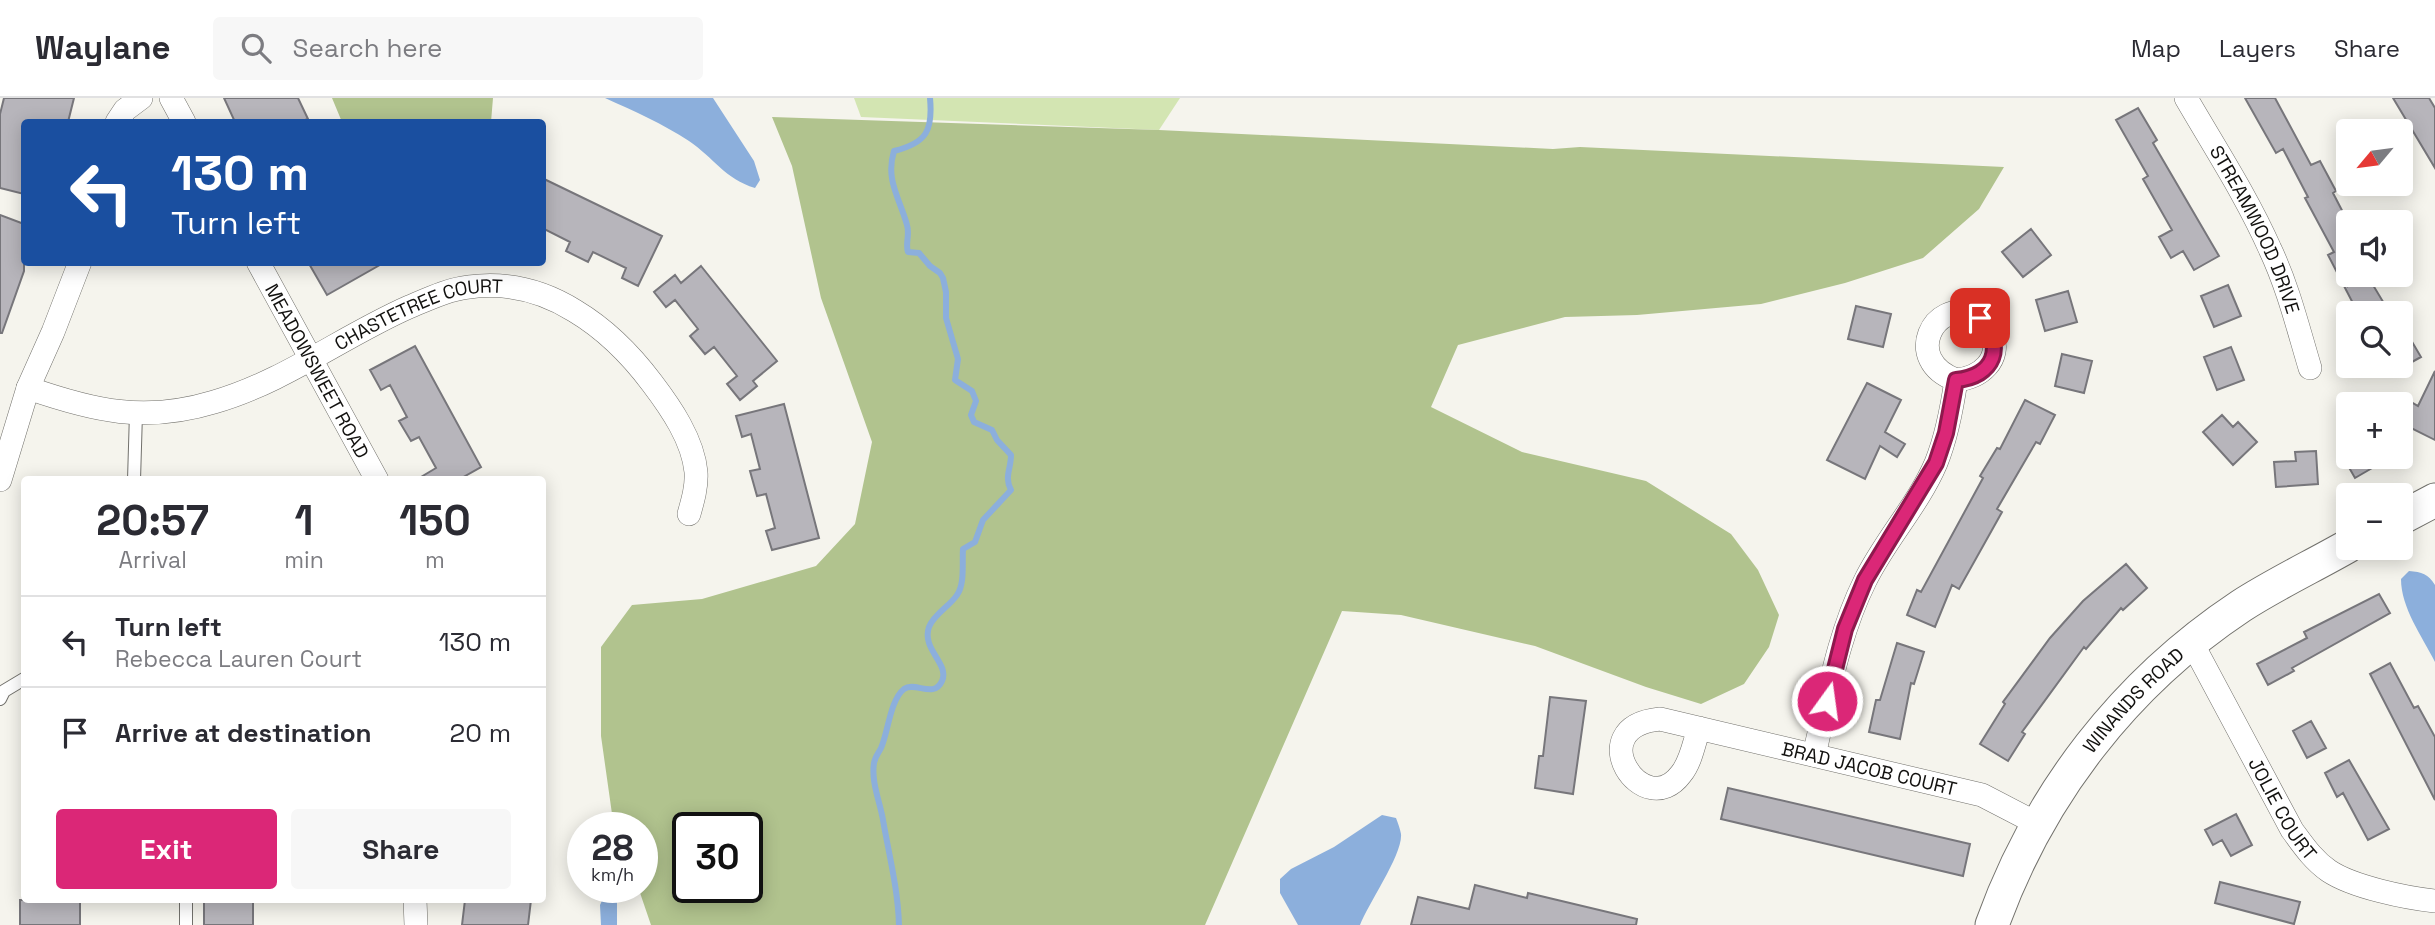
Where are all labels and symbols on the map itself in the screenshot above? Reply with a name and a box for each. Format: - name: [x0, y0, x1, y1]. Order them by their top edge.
- north arrow: [2336, 119, 2413, 196]
- street label: STREAMWOOD DRIVE: [2204, 141, 2305, 317]
- street label: CHASTETREE COURT: [330, 274, 503, 356]
- street label: MEADOWSWEET ROAD: [259, 279, 375, 463]
- pin: [1950, 288, 2010, 348]
- street label: WINANDS ROAD: [2077, 642, 2189, 758]
- position arrow: [1790, 664, 1864, 738]
- street label: BRAD JACOB COURT: [1779, 736, 1959, 802]
- street label: JOLIE COURT: [2243, 753, 2322, 866]
- speed limit sign: 30: [672, 812, 763, 903]

